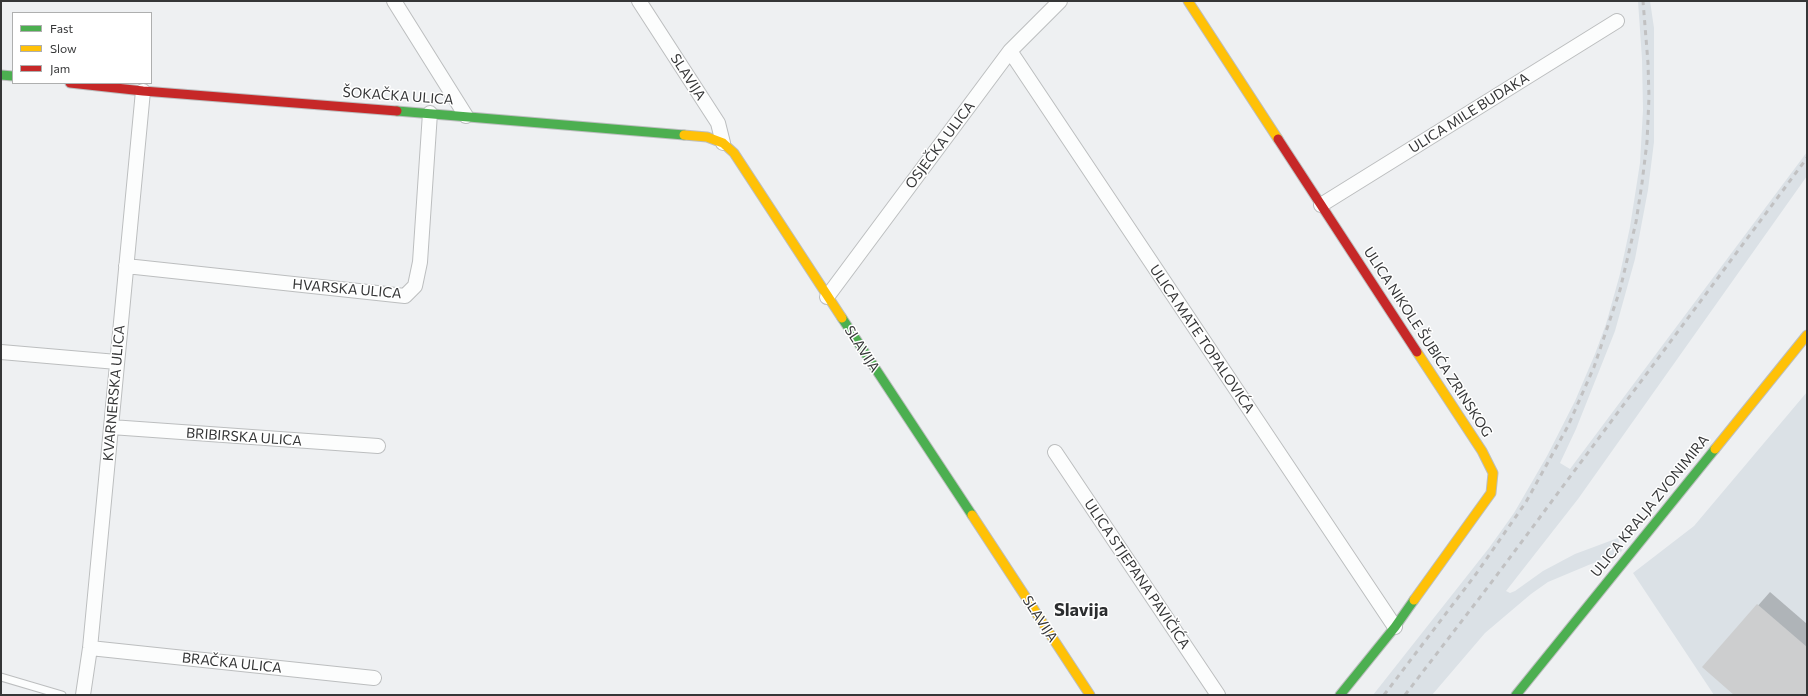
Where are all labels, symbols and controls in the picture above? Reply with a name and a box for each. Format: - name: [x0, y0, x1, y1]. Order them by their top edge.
- legend: [12, 12, 152, 84]
- text: Fast: [50, 21, 73, 35]
- text: Slow: [50, 41, 77, 55]
- street label: SLAVIJA: [667, 51, 709, 103]
- text: Jam: [50, 61, 70, 75]
- street label: ULICA MILE BUDAKA: [1406, 69, 1532, 157]
- street label: ŠOKAČKA ULICA: [342, 84, 454, 108]
- street label: OSJEČKA ULICA: [902, 98, 978, 192]
- street label: ULICA NIKOLE ŠUBIĆA ZRINSKOG: [1360, 244, 1496, 440]
- street label: ULICA MATE TOPALOVIĆA: [1146, 262, 1258, 416]
- street label: HVARSKA ULICA: [292, 276, 402, 302]
- street label: SLAVIJA: [841, 323, 883, 375]
- street label: KVARNERSKA ULICA: [100, 324, 128, 462]
- street label: BRIBIRSKA ULICA: [186, 425, 302, 449]
- street label: ULICA KRALJA ZVONIMIRA: [1587, 432, 1713, 580]
- street label: ULICA STJEPANA PAVIČIĆA: [1081, 496, 1193, 652]
- street label: SLAVIJA: [1019, 593, 1061, 645]
- district label: Slavija: [1054, 599, 1108, 621]
- street label: BRAČKA ULICA: [181, 649, 283, 677]

